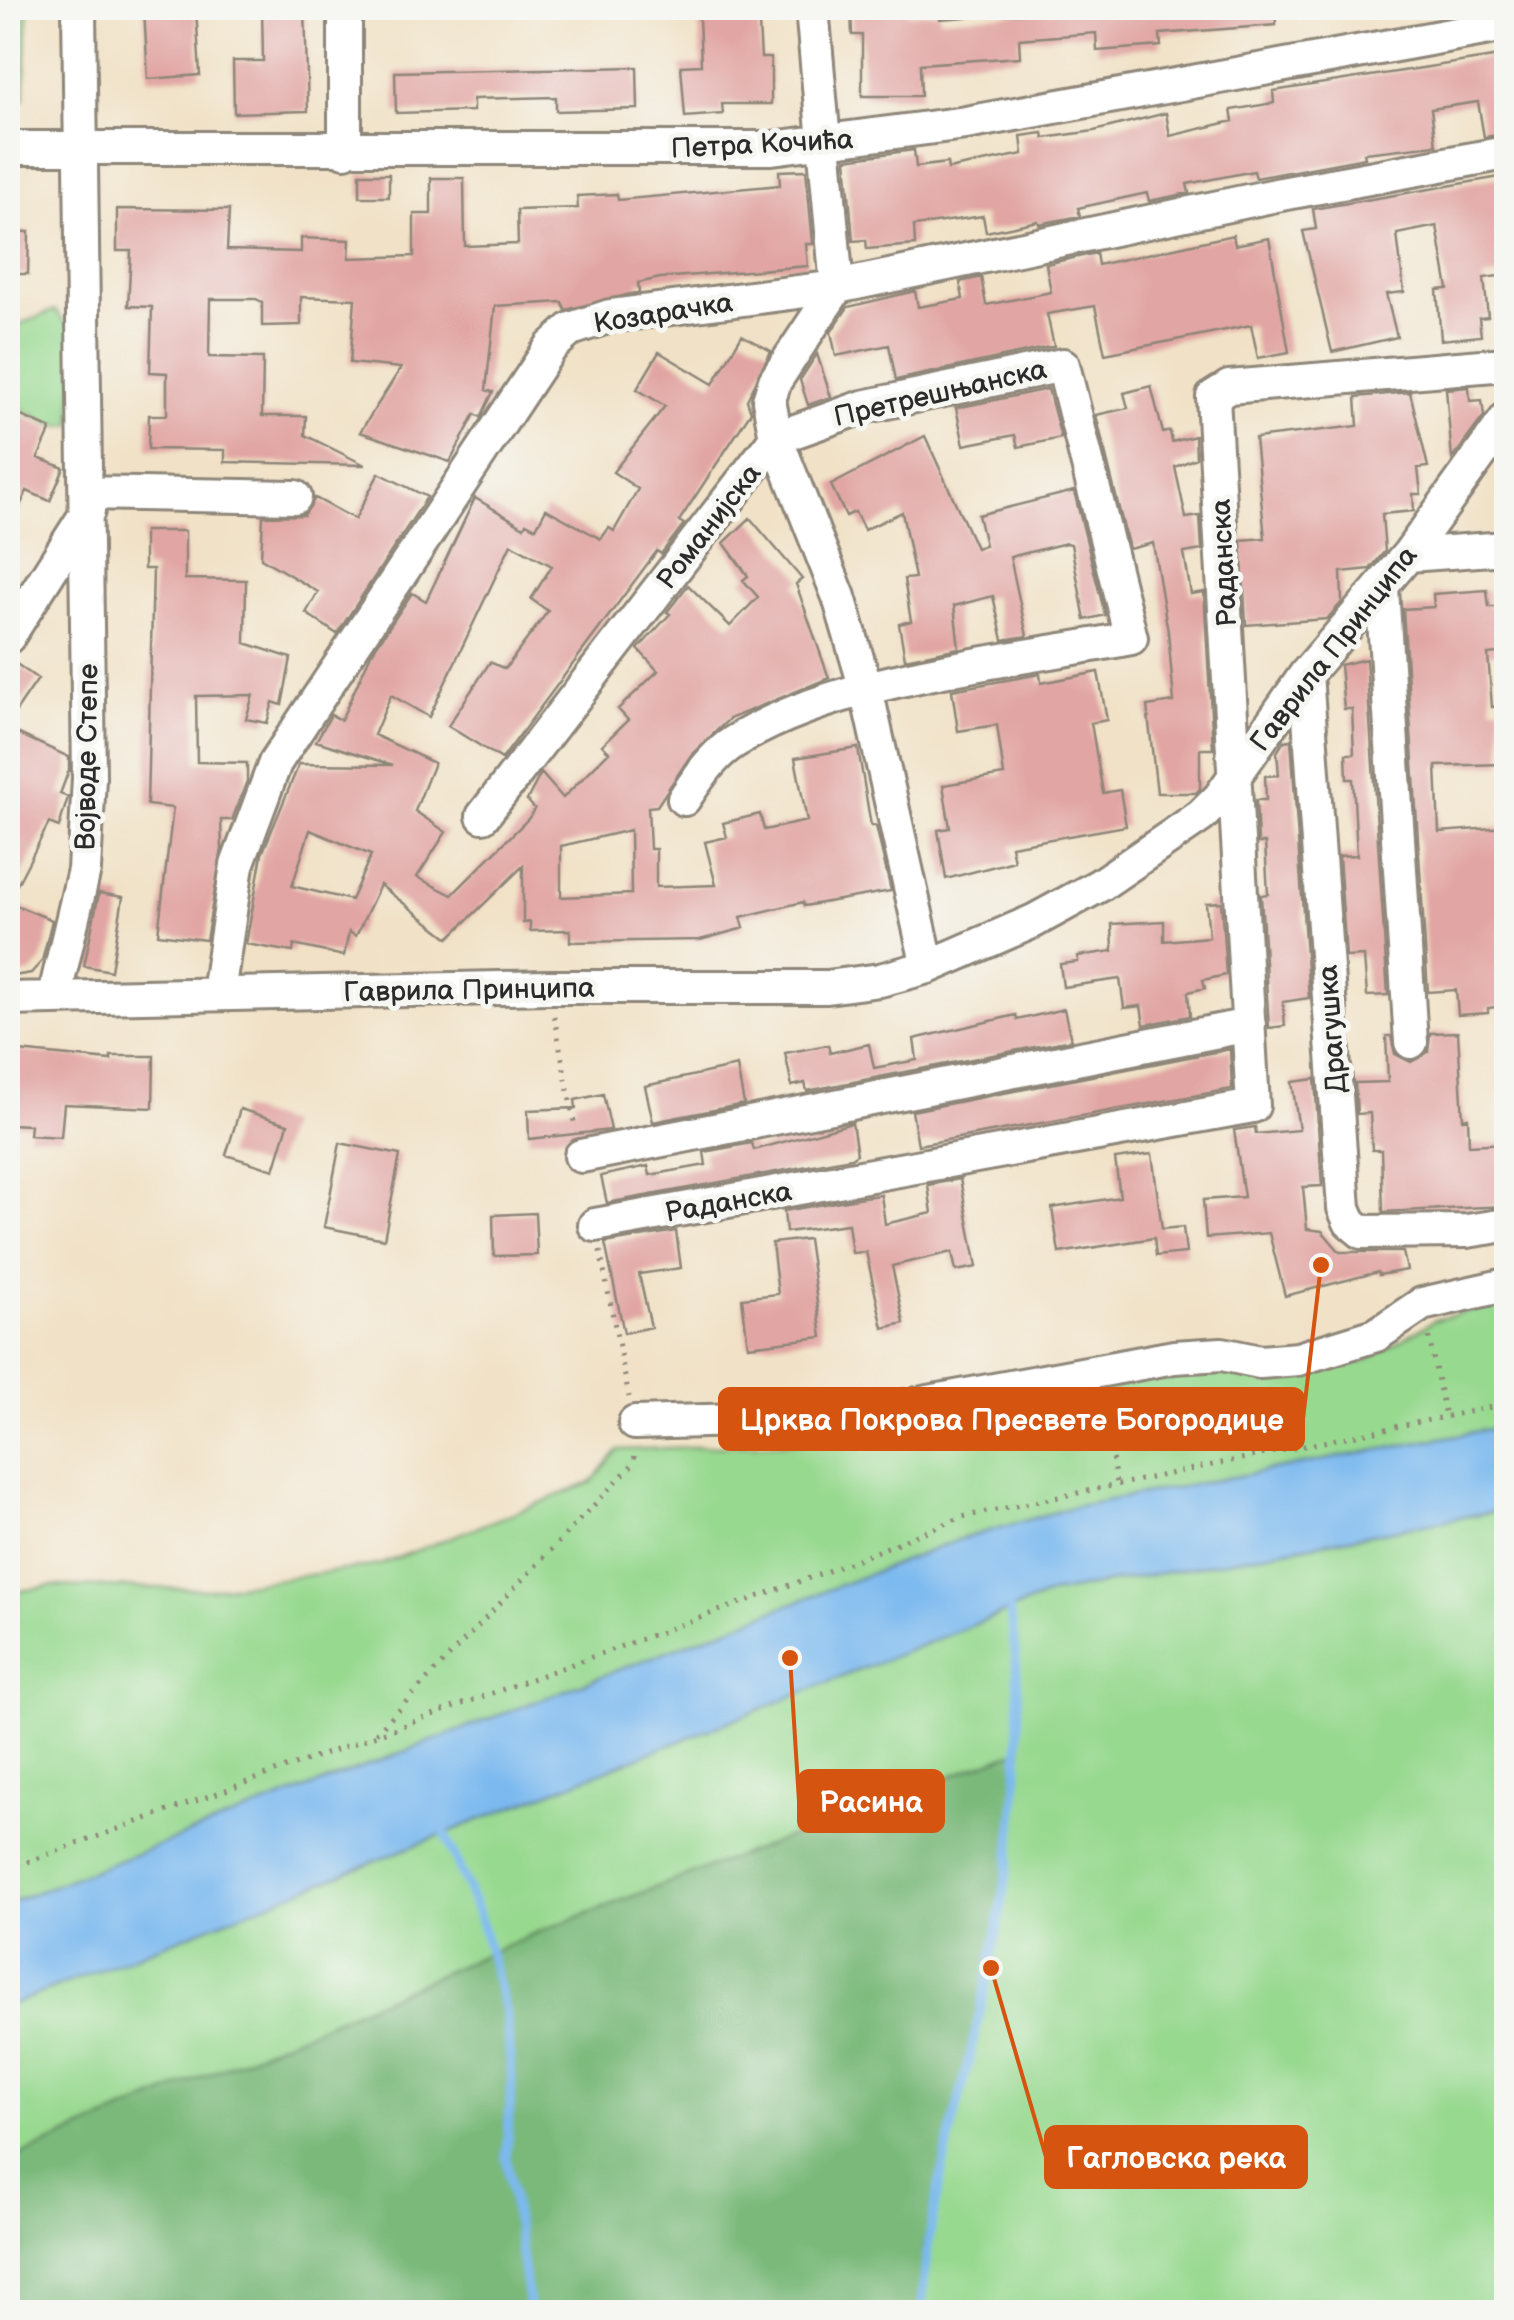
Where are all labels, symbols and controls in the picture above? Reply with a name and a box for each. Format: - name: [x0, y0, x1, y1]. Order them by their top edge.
- street label: Петра Кочића: [670, 123, 855, 166]
- street label: Козарачка: [591, 286, 735, 341]
- street label: Претрешњанска: [831, 353, 1050, 434]
- street label: Романијска: [650, 457, 769, 596]
- street label: Раданска: [1205, 498, 1244, 628]
- street label: Гаврила Принципа: [1244, 539, 1425, 758]
- street label: Војводе Степе: [69, 663, 106, 851]
- street label: Драгушка: [1312, 963, 1353, 1094]
- street label: Гаврила Принципа: [343, 972, 595, 1009]
- street label: Раданска: [662, 1175, 795, 1230]
- callout: Црква Покрова Пресвете Богородице: [720, 1389, 1303, 1449]
- text: Црква Покрова Пресвете Богородице: [740, 1403, 1284, 1439]
- callout: Расина: [799, 1771, 943, 1831]
- text: Расина: [819, 1785, 923, 1821]
- callout: Гагловска река: [1046, 2127, 1306, 2187]
- text: Гагловска река: [1066, 2141, 1287, 2177]

